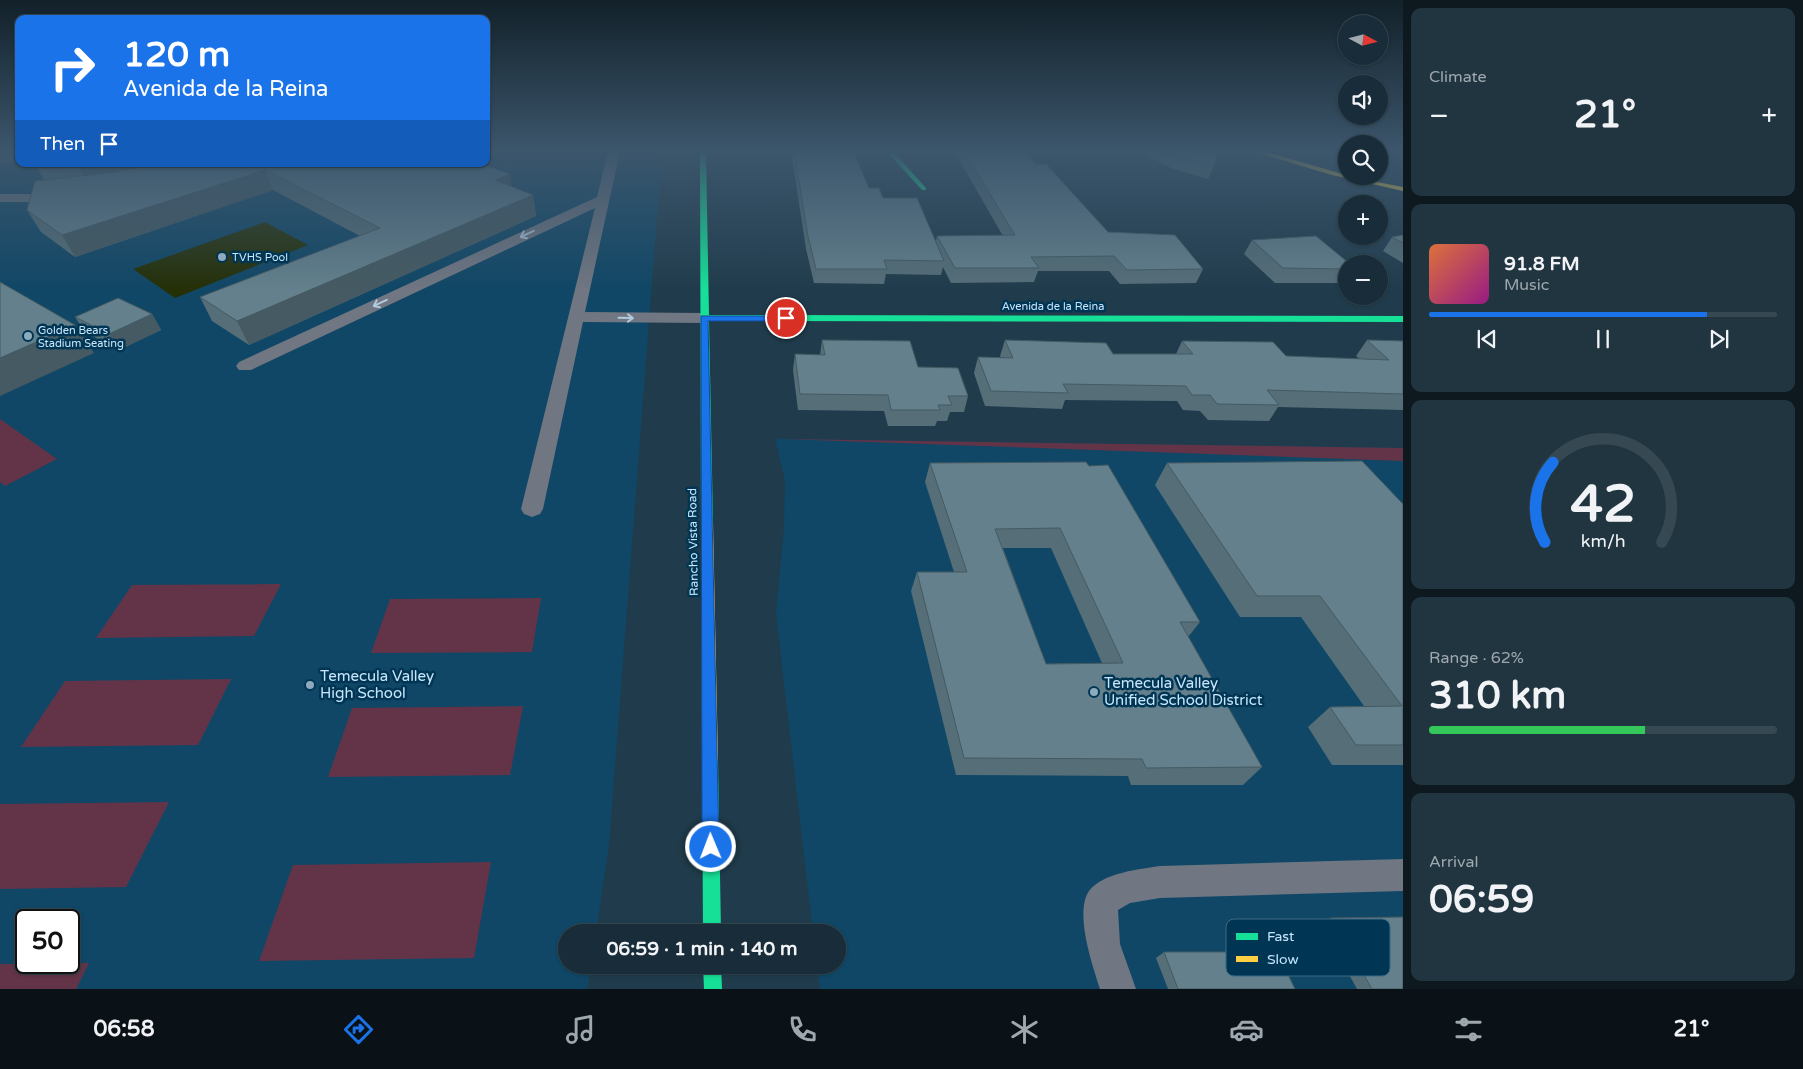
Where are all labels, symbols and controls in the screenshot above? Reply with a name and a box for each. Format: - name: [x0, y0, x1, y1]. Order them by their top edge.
- north arrow: [1338, 15, 1388, 65]
- map controls: [1338, 15, 1388, 305]
- text: 120 m: [123, 34, 230, 76]
- icon: right: [40, 35, 105, 100]
- text: Climate: [1429, 67, 1487, 87]
- button: sound: [1338, 75, 1388, 125]
- text: Avenida de la Reina: [123, 76, 328, 102]
- text: 21°: [1574, 92, 1636, 138]
- text: −: [1429, 99, 1449, 133]
- text: +: [1761, 99, 1777, 133]
- icon: arrive: [95, 130, 123, 158]
- text: Then: [40, 133, 85, 155]
- button: search: [1338, 135, 1388, 185]
- button: +: [1338, 195, 1388, 245]
- one-way arrow: [520, 230, 535, 240]
- marker: TVHS Pool: [216, 251, 228, 263]
- place label: TVHS Pool: [232, 251, 288, 264]
- text: 91.8 FM: [1504, 253, 1580, 275]
- button: −: [1338, 255, 1388, 305]
- text: Music: [1504, 275, 1549, 295]
- pin: [765, 297, 807, 339]
- one-way arrow: [373, 299, 388, 308]
- street label: Avenida de la Reina: [1002, 300, 1104, 313]
- icon: arrive: [772, 304, 800, 332]
- one-way arrow: [618, 313, 634, 323]
- place label: Golden Bears Stadium Seating: [38, 324, 124, 350]
- icon: previous: [1473, 325, 1501, 353]
- icon: pause: [1589, 325, 1617, 353]
- icon: next: [1705, 325, 1733, 353]
- marker: Golden Bears Stadium Seating: [22, 330, 34, 342]
- text: 42: [1570, 473, 1636, 536]
- street label: Rancho Vista Road: [685, 488, 701, 596]
- text: km/h: [1581, 531, 1625, 552]
- text: Range · 62%: [1429, 648, 1524, 668]
- place label: Temecula Valley High School: [320, 667, 434, 702]
- text: 310 km: [1429, 673, 1566, 719]
- place label: Temecula Valley Unified School District: [1104, 674, 1263, 709]
- marker: Temecula Valley High School: [304, 679, 316, 691]
- marker: Temecula Valley Unified School District: [1088, 686, 1100, 698]
- position arrow: [684, 820, 736, 872]
- text: Arrival: [1429, 852, 1478, 872]
- text: 06:59: [1429, 877, 1534, 923]
- speed limit sign: 50: [15, 909, 80, 974]
- legend: [1226, 919, 1390, 976]
- text: Fast: [1267, 928, 1295, 945]
- text: 06:59 · 1 min · 140 m: [606, 938, 798, 960]
- text: Slow: [1267, 951, 1299, 968]
- icon: directions: [341, 1012, 376, 1047]
- icon: music: [563, 1012, 598, 1047]
- icon: phone: [785, 1012, 820, 1047]
- icon: climate: [1007, 1012, 1042, 1047]
- icon: car: [1229, 1012, 1264, 1047]
- icon: filters: [1451, 1012, 1486, 1047]
- text: 06:58: [94, 1016, 154, 1042]
- text: 21°: [1673, 1016, 1709, 1042]

